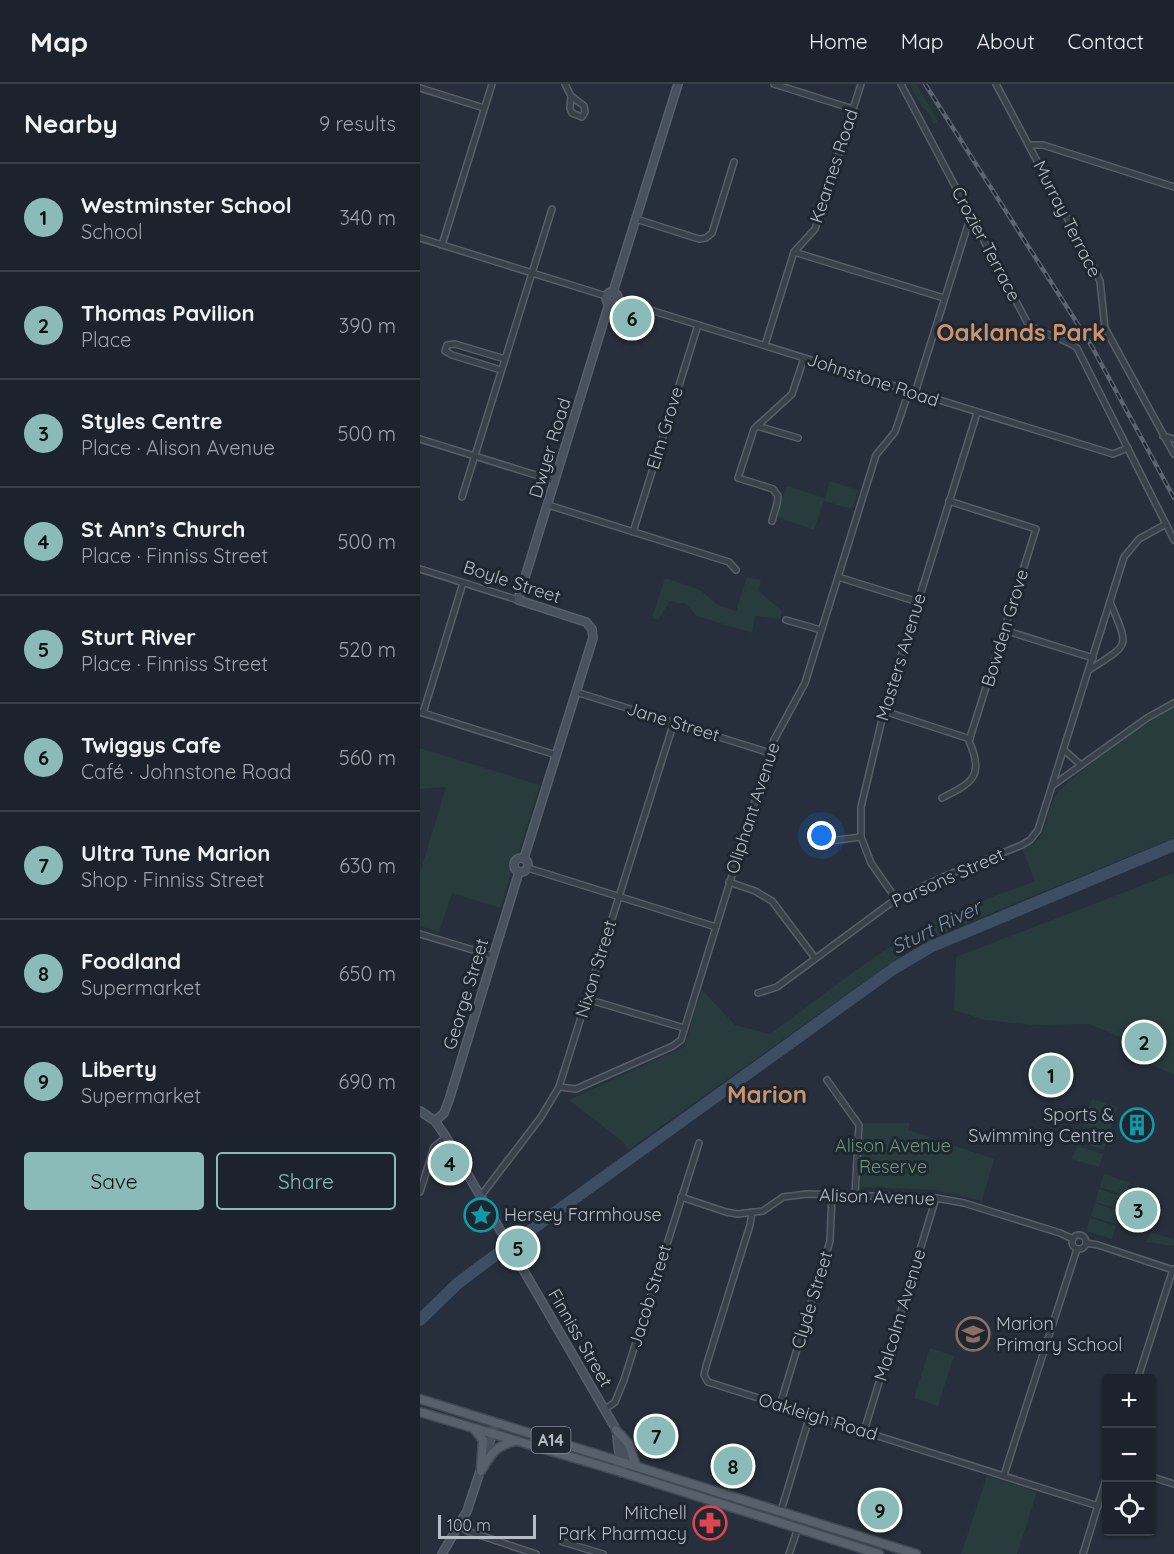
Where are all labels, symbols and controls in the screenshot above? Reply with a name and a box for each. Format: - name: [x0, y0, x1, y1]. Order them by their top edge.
- text: Map: [30, 24, 88, 59]
- text: Home: [809, 28, 868, 54]
- text: Map: [901, 28, 944, 54]
- text: About: [977, 28, 1035, 54]
- text: Contact: [1068, 28, 1144, 54]
- street label: Kearnes Road: [804, 106, 863, 226]
- text: Nearby: [24, 107, 118, 140]
- text: 9 results: [319, 111, 396, 136]
- street label: Murray Terrace: [1028, 157, 1107, 281]
- street label: Crozier Terrace: [947, 183, 1026, 305]
- text: Westminster School: [81, 191, 292, 219]
- text: 1: [40, 205, 47, 230]
- text: 340 m: [339, 205, 396, 230]
- text: School: [81, 219, 143, 244]
- pin: 6: [612, 296, 652, 340]
- text: Thomas Pavilion: [81, 299, 255, 327]
- text: 2: [38, 313, 49, 338]
- text: 390 m: [339, 313, 396, 338]
- district label: Oaklands Park: [936, 317, 1106, 347]
- text: Place: [81, 327, 131, 352]
- street label: Johnstone Road: [804, 347, 942, 412]
- street label: Elm Grove: [641, 384, 688, 472]
- street label: Dwyer Road: [523, 395, 576, 501]
- text: Styles Centre: [81, 407, 222, 435]
- text: 3: [38, 421, 49, 446]
- text: 500 m: [338, 421, 396, 446]
- text: Place · Alison Avenue: [81, 435, 275, 460]
- text: St Ann’s Church: [81, 515, 245, 543]
- text: 4: [38, 529, 49, 554]
- text: 500 m: [338, 529, 396, 554]
- text: Place · Finniss Street: [81, 543, 268, 568]
- street label: Boyle Street: [461, 555, 564, 608]
- street label: Bowden Grove: [976, 566, 1033, 690]
- street label: Masters Avenue: [870, 590, 931, 723]
- text: Sturt River: [81, 623, 196, 651]
- text: 5: [38, 637, 49, 662]
- text: 520 m: [338, 637, 396, 662]
- text: Place · Finniss Street: [81, 651, 268, 676]
- street label: Jane Street: [624, 697, 722, 747]
- text: Twiggys Cafe: [81, 731, 221, 759]
- street label: Oliphant Avenue: [720, 739, 785, 876]
- text: 6: [38, 745, 49, 770]
- text: 560 m: [339, 745, 396, 770]
- text: Café · Johnstone Road: [81, 759, 291, 784]
- your location: [807, 821, 836, 850]
- text: Ultra Tune Marion: [81, 839, 270, 867]
- street label: Parsons Street: [888, 842, 1008, 913]
- text: 7: [38, 853, 49, 878]
- text: 630 m: [339, 853, 396, 878]
- text: Shop · Finniss Street: [81, 867, 265, 892]
- water label: Sturt River: [887, 893, 987, 959]
- street label: Nixon Street: [570, 917, 621, 1020]
- street label: George Street: [438, 935, 493, 1052]
- text: Foodland: [81, 947, 181, 975]
- text: 8: [38, 961, 49, 986]
- text: 650 m: [339, 961, 396, 986]
- text: Supermarket: [81, 975, 201, 1000]
- pin: 2: [1124, 1020, 1164, 1064]
- pin: 1: [1032, 1052, 1070, 1098]
- text: Liberty: [81, 1055, 157, 1083]
- text: 9: [38, 1069, 49, 1094]
- text: 690 m: [338, 1069, 396, 1094]
- district label: Marion: [727, 1079, 807, 1109]
- text: Supermarket: [81, 1083, 201, 1108]
- place label: Sports & Swimming Centre: [968, 1103, 1114, 1147]
- building icon: Sports & Swimming Centre: [1119, 1107, 1155, 1143]
- park label: Alison Avenue Reserve: [835, 1134, 951, 1178]
- pin: 4: [430, 1140, 470, 1186]
- button: Save: [24, 1152, 204, 1210]
- button: Share: [216, 1152, 396, 1210]
- street label: Alison Avenue: [819, 1183, 935, 1210]
- pin: 3: [1118, 1188, 1158, 1232]
- place icon: Hersey Farmhouse: [463, 1197, 499, 1233]
- place label: Hersey Farmhouse: [504, 1203, 662, 1226]
- pin: 5: [498, 1226, 538, 1270]
- street label: Jacob Street: [623, 1242, 676, 1350]
- street label: Malcolm Avenue: [868, 1246, 931, 1384]
- street label: Clyde Street: [786, 1248, 837, 1351]
- street label: Finniss Street: [543, 1284, 618, 1391]
- place label: Marion Primary School: [996, 1312, 1122, 1356]
- school or university icon: Marion Primary School: [955, 1316, 991, 1352]
- map controls: [1102, 1374, 1156, 1536]
- button: +: [1102, 1374, 1156, 1428]
- street label: Oakleigh Road: [756, 1388, 880, 1446]
- pin: 7: [636, 1414, 676, 1458]
- road number: A14: [532, 1427, 570, 1453]
- button: −: [1102, 1428, 1156, 1482]
- pin: 8: [714, 1444, 752, 1488]
- button: locate: [1102, 1482, 1156, 1536]
- pin: 9: [860, 1488, 900, 1532]
- place label: Mitchell Park Pharmacy: [558, 1501, 687, 1545]
- pharmacy icon: Mitchell Park Pharmacy: [692, 1505, 728, 1541]
- scale bar: [438, 1512, 536, 1540]
- text: 100 m: [447, 1515, 491, 1535]

